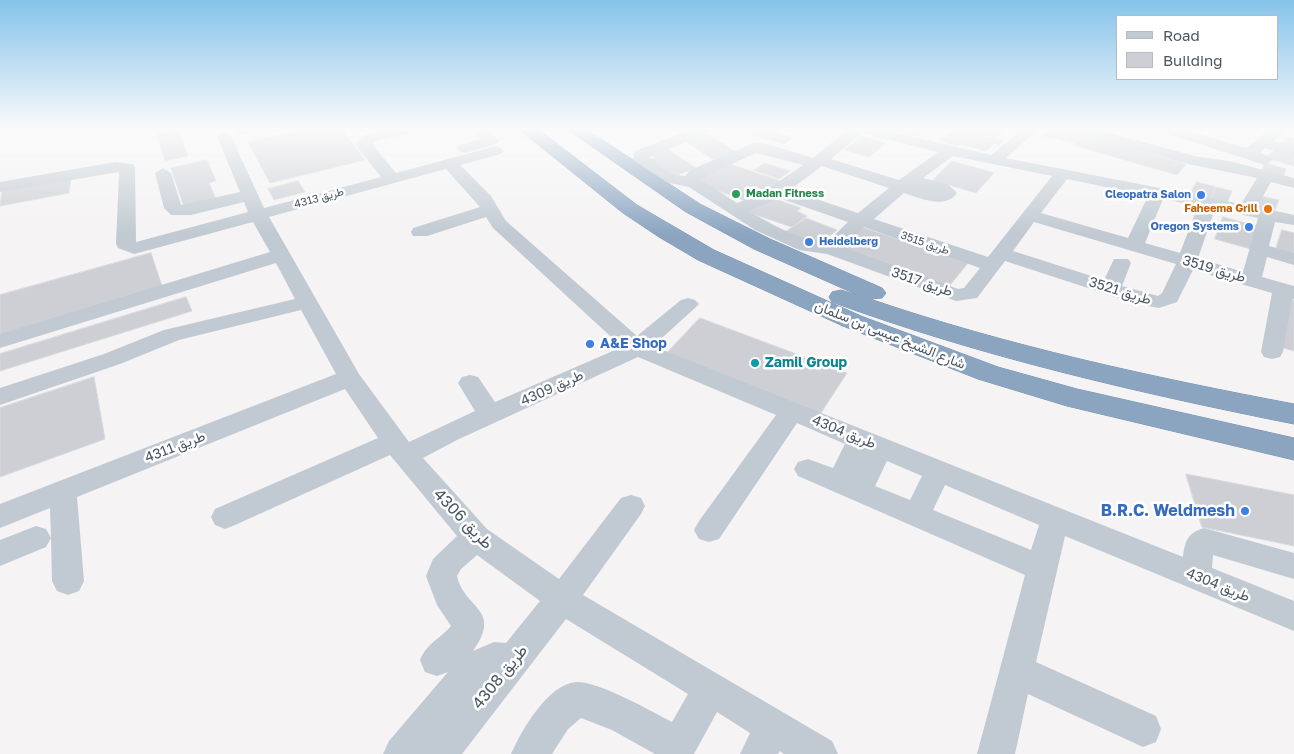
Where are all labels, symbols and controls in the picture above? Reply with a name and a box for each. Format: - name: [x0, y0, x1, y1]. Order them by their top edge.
- legend: [1116, 15, 1279, 80]
- text: Road: [1163, 26, 1200, 44]
- text: Building: [1163, 51, 1223, 69]
- street label: طريق 4313: [293, 185, 345, 211]
- place label: Madan Fitness: [746, 187, 824, 201]
- marker: Madan Fitness: [730, 188, 742, 200]
- place label: Cleopatra Salon: [1105, 188, 1191, 202]
- marker: Cleopatra Salon: [1195, 189, 1207, 201]
- place label: Faheema Grill: [1184, 202, 1258, 216]
- marker: Faheema Grill: [1262, 203, 1274, 215]
- place label: Oregon Systems: [1151, 220, 1239, 234]
- marker: Oregon Systems: [1243, 221, 1255, 233]
- street label: طريق 3515: [899, 229, 951, 257]
- place label: Heidelberg: [819, 235, 878, 249]
- marker: Heidelberg: [803, 236, 815, 248]
- street label: طريق 3519: [1181, 252, 1247, 286]
- street label: طريق 3517: [889, 264, 955, 300]
- street label: طريق 3521: [1087, 274, 1153, 308]
- street label: شارع الشيخ عيسى بن سلمان: [812, 297, 968, 373]
- place label: A&E Shop: [600, 336, 667, 352]
- marker: A&E Shop: [584, 338, 596, 350]
- place label: Zamil Group: [765, 355, 847, 371]
- marker: Zamil Group: [749, 357, 761, 369]
- street label: طريق 4309: [518, 367, 586, 409]
- street label: طريق 4304: [810, 412, 878, 452]
- street label: طريق 4311: [142, 428, 208, 466]
- street label: طريق 4306: [429, 485, 497, 553]
- place label: B.R.C. Weldmesh: [1101, 501, 1235, 521]
- marker: B.R.C. Weldmesh: [1239, 505, 1251, 517]
- street label: طريق 4304: [1184, 565, 1252, 605]
- street label: طريق 4308: [468, 641, 532, 713]

